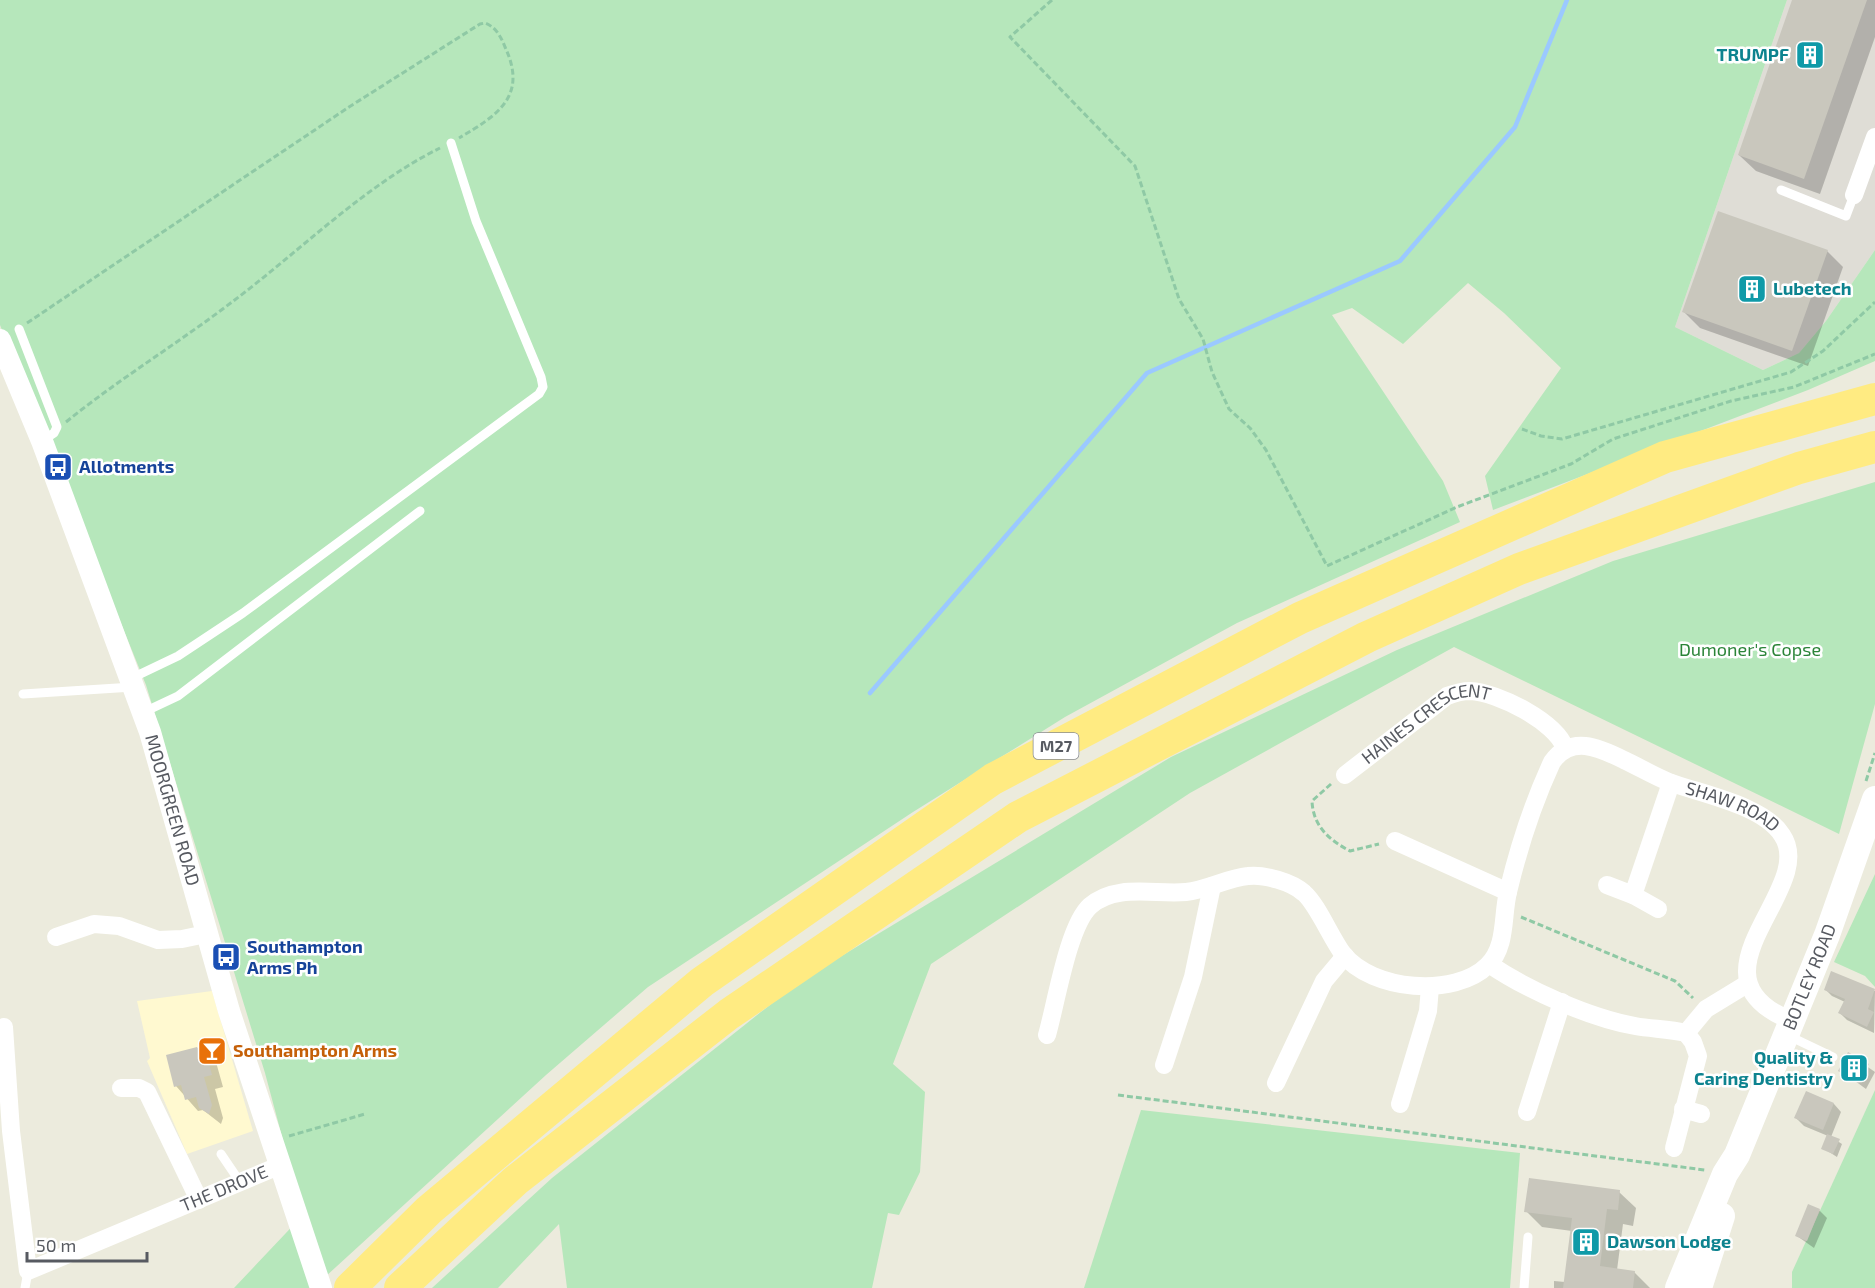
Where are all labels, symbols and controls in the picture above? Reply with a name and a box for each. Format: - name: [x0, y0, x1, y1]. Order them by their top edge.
- building icon: TRUMPF: [1794, 39, 1826, 71]
- place label: TRUMPF: [1717, 43, 1789, 65]
- building icon: Lubetech: [1736, 273, 1768, 305]
- place label: Lubetech: [1773, 277, 1852, 299]
- bus stop icon: Allotments: [42, 451, 74, 483]
- place label: Allotments: [79, 455, 174, 477]
- park label: Dumoner's Copse: [1679, 638, 1821, 660]
- street label: HAINES CRESCENT: [1357, 679, 1494, 768]
- street label: MOORGREEN ROAD: [141, 732, 205, 888]
- road number: M27: [1034, 733, 1078, 759]
- street label: SHAW ROAD: [1683, 776, 1785, 836]
- street label: BOTLEY ROAD: [1777, 921, 1840, 1033]
- place label: Southampton Arms Ph: [247, 935, 363, 978]
- bus stop icon: Southampton Arms Ph: [210, 941, 242, 973]
- bar icon: Southampton Arms: [196, 1035, 228, 1067]
- place label: Southampton Arms: [233, 1039, 397, 1061]
- place label: Quality & Caring Dentistry: [1694, 1046, 1834, 1089]
- building icon: Quality & Caring Dentistry: [1838, 1052, 1870, 1084]
- street label: THE DROVE: [177, 1160, 271, 1216]
- scale bar: [27, 1225, 147, 1263]
- building icon: Dawson Lodge: [1570, 1226, 1602, 1258]
- place label: Dawson Lodge: [1607, 1230, 1731, 1252]
- text: 50 m: [36, 1234, 76, 1256]

